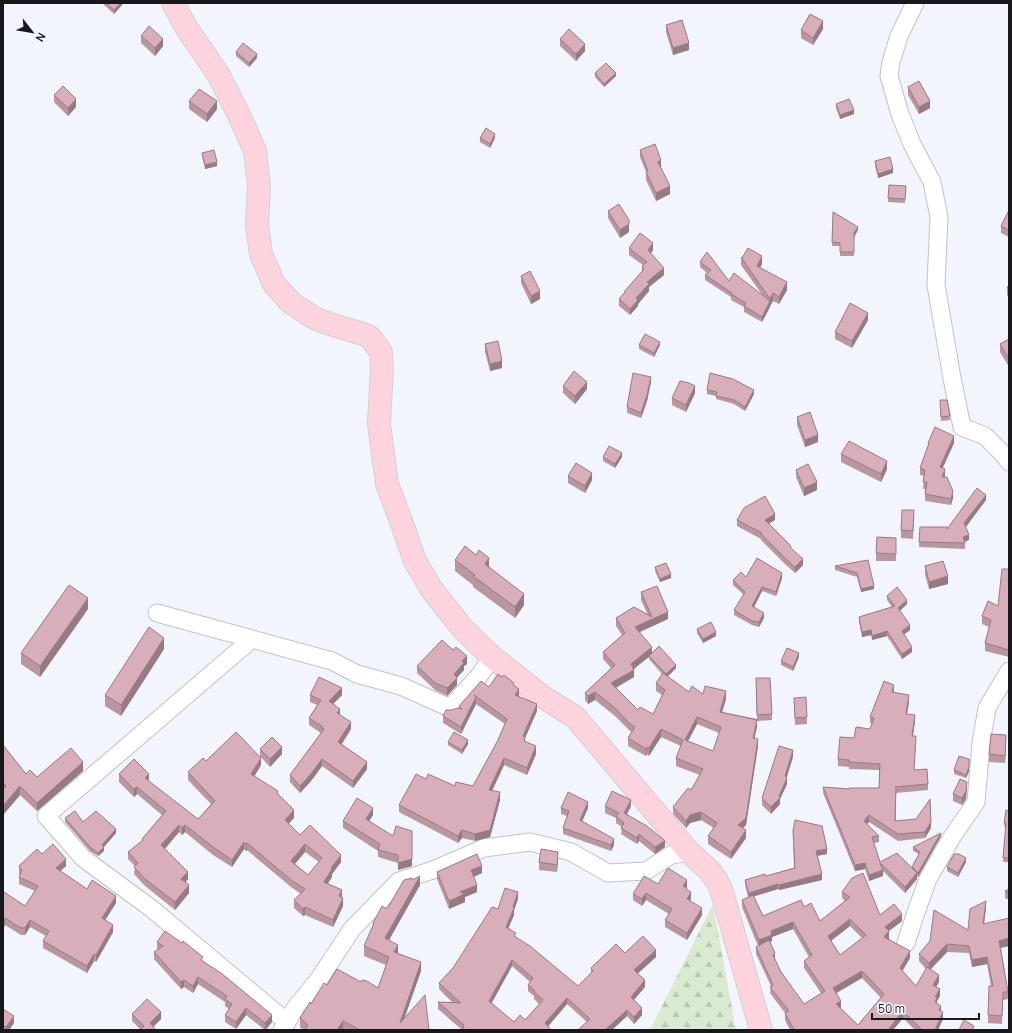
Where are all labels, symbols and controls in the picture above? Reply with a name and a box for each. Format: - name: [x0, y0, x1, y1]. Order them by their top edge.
- north arrow: [12, 12, 52, 52]
- text: N: [32, 30, 49, 45]
- scale bar: [872, 995, 979, 1021]
- text: 50 m: [878, 1000, 905, 1017]

